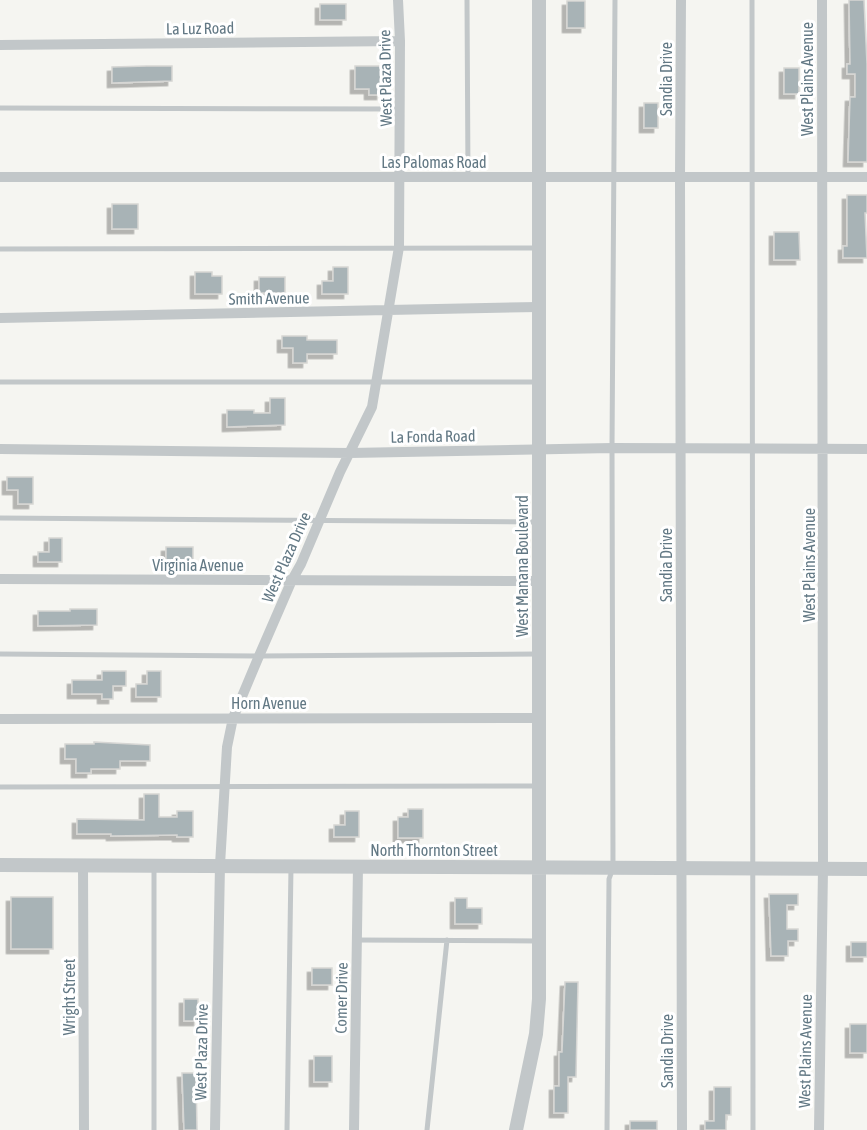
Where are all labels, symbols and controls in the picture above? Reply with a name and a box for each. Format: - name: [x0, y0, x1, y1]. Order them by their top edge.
- street label: La Luz Road: [166, 18, 234, 38]
- street label: West Plains Avenue: [798, 22, 816, 136]
- street label: West Plaza Drive: [375, 29, 395, 127]
- street label: Sandia Drive: [657, 42, 675, 116]
- street label: Las Palomas Road: [381, 153, 487, 171]
- street label: Smith Avenue: [228, 288, 310, 308]
- street label: La Fonda Road: [390, 426, 476, 446]
- street label: West Manana Boulevard: [513, 495, 531, 637]
- street label: West Plains Avenue: [800, 508, 818, 622]
- street label: West Plaza Drive: [258, 509, 314, 605]
- street label: Sandia Drive: [657, 528, 675, 602]
- street label: Virginia Avenue: [152, 556, 244, 575]
- street label: Horn Avenue: [231, 694, 307, 712]
- street label: North Thornton Street: [370, 841, 498, 859]
- street label: Wright Street: [60, 958, 79, 1035]
- street label: Comer Drive: [331, 962, 351, 1034]
- street label: West Plains Avenue: [795, 994, 815, 1108]
- street label: West Plaza Drive: [191, 1003, 211, 1101]
- street label: Sandia Drive: [658, 1014, 676, 1088]

